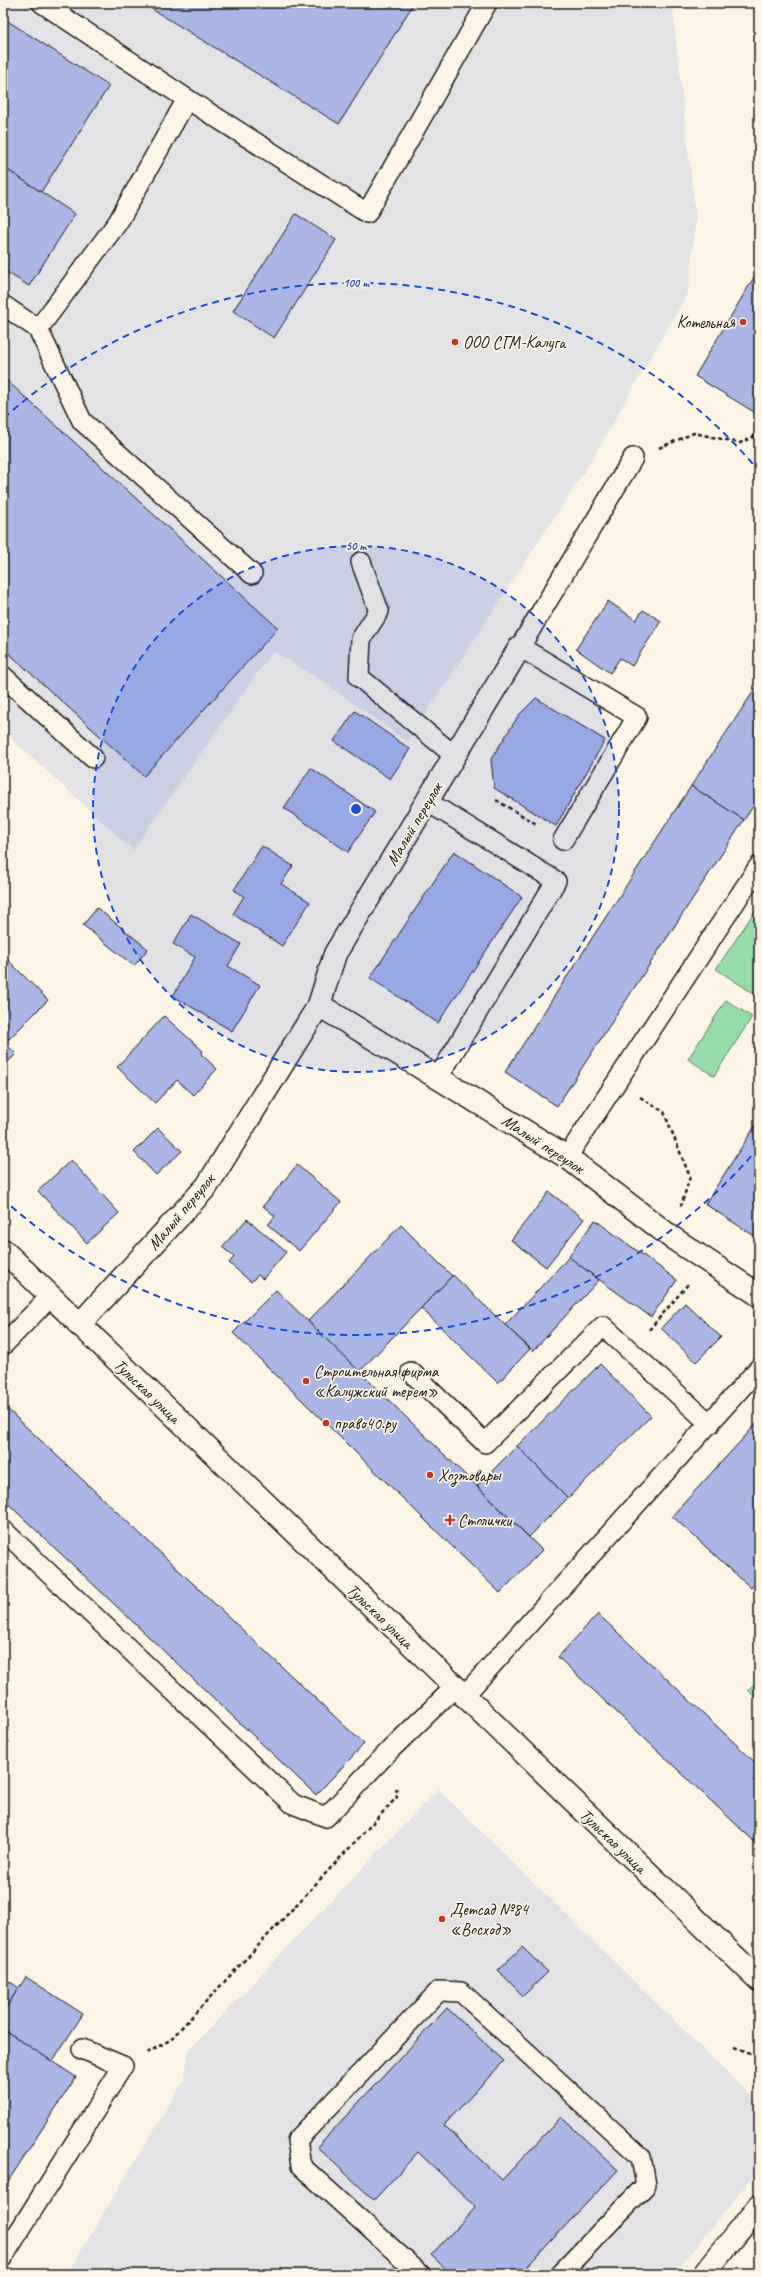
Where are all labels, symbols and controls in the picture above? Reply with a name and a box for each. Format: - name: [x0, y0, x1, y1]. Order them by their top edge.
- text: 100 m: [343, 275, 370, 291]
- place label: Котельная: [677, 312, 736, 333]
- marker: Котельная: [738, 317, 748, 327]
- place label: ООО СГМ-Калуга: [463, 332, 567, 353]
- marker: ООО СГМ-Калуга: [450, 337, 460, 347]
- text: 50 m: [346, 538, 367, 554]
- street label: Малый переулок: [381, 777, 448, 869]
- centre of rings: [349, 802, 363, 816]
- street label: Малый переулок: [498, 1110, 589, 1179]
- street label: Малый переулок: [143, 1168, 220, 1255]
- street label: Тульская улица: [109, 1354, 186, 1429]
- place label: Строительная фирма «Калужский терем»: [314, 1361, 440, 1402]
- marker: Строительная фирма «Калужский терем»: [301, 1376, 311, 1386]
- place label: право40.ру: [334, 1413, 397, 1434]
- marker: право40.ру: [321, 1418, 331, 1428]
- place label: Хозтовары: [438, 1465, 503, 1487]
- marker: Хозтовары: [425, 1470, 435, 1480]
- place label: Столички: [458, 1510, 513, 1531]
- marker: Столички: [445, 1515, 455, 1525]
- street label: Тульская улица: [342, 1579, 419, 1654]
- street label: Тульская улица: [575, 1804, 652, 1879]
- place label: Детсад №84 «Восход»: [450, 1899, 531, 1940]
- marker: Детсад №84 «Восход»: [437, 1914, 447, 1924]

